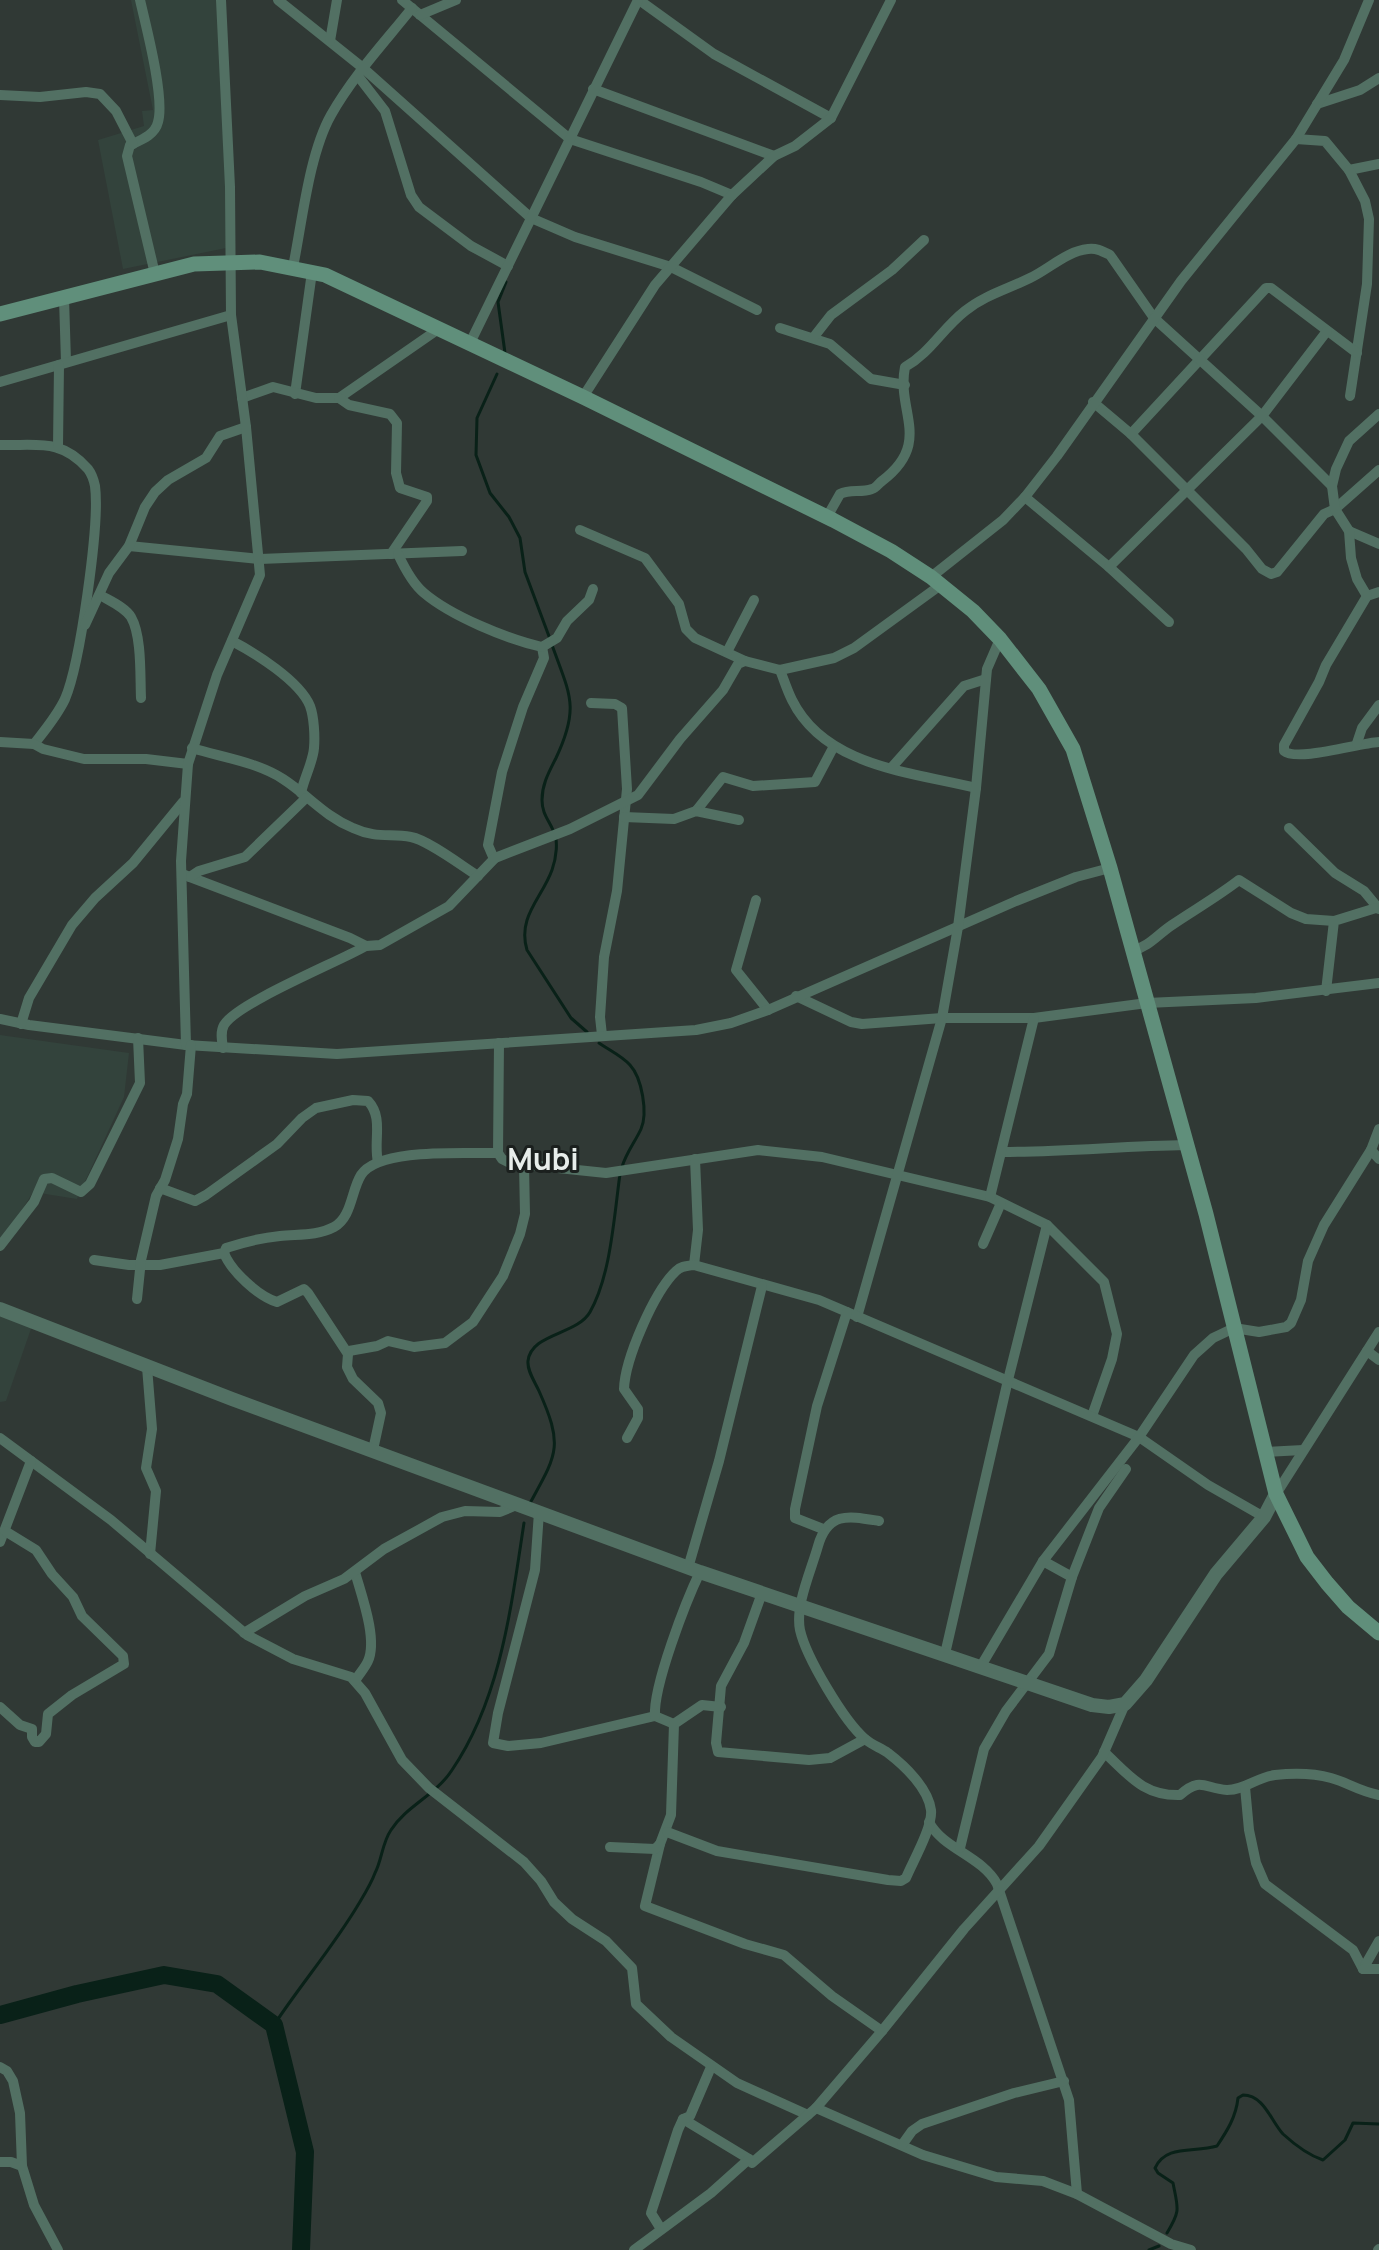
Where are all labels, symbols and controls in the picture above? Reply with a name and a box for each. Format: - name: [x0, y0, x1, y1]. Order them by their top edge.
- district label: Mubi: [507, 1138, 579, 1179]

